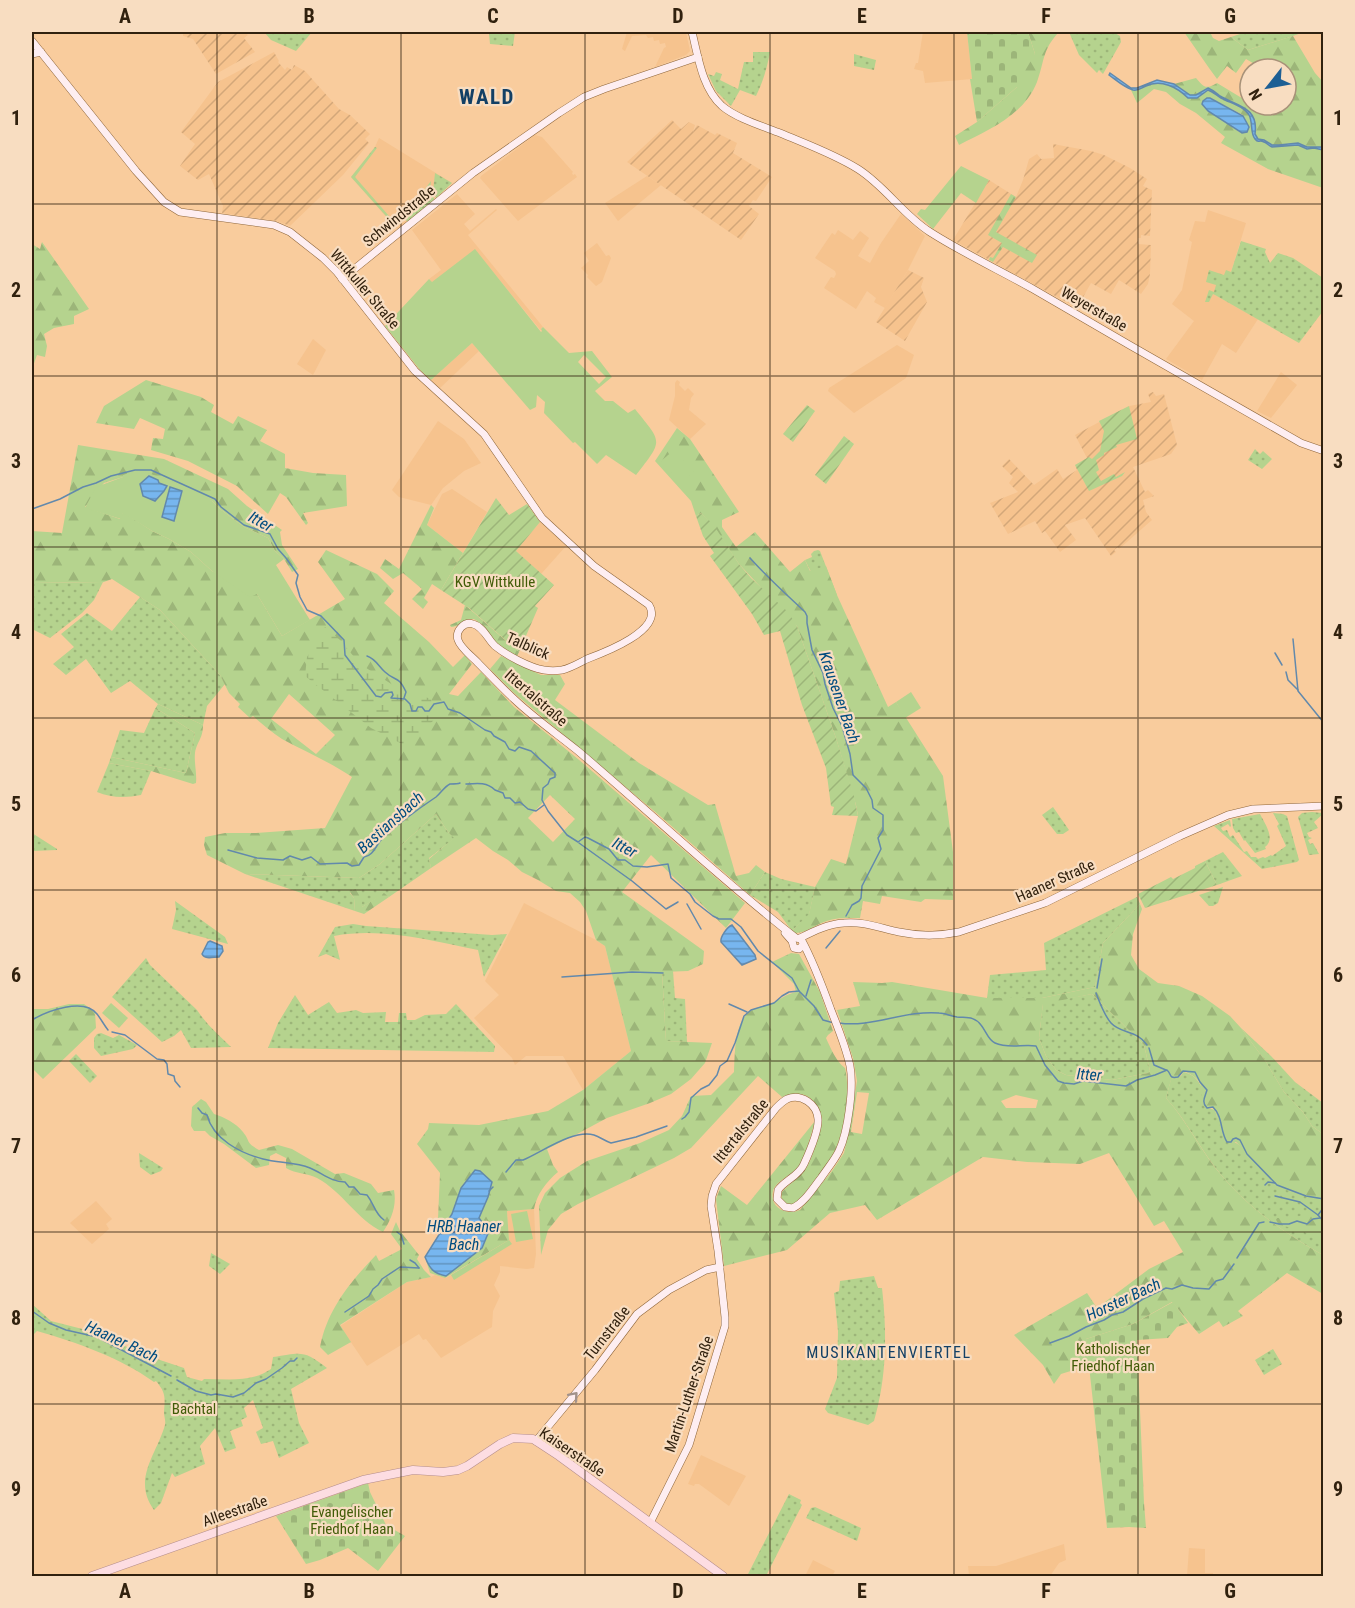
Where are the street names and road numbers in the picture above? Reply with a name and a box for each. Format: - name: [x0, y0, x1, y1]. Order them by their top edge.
- street label: Schwindstraße: [359, 181, 439, 251]
- street label: Wittkuller Straße: [327, 246, 403, 332]
- street label: Weyerstraße: [1058, 283, 1130, 335]
- street label: Talblick: [504, 629, 553, 664]
- street label: Ittertalstraße: [501, 666, 571, 730]
- street label: Haaner Straße: [1013, 856, 1097, 906]
- street label: Ittertalstraße: [710, 1095, 772, 1167]
- street label: Turnstraße: [580, 1302, 634, 1364]
- street label: Martin-Luther-Straße: [661, 1333, 717, 1455]
- street label: Kaiserstraße: [536, 1424, 608, 1480]
- street label: Alleestraße: [200, 1492, 270, 1530]

